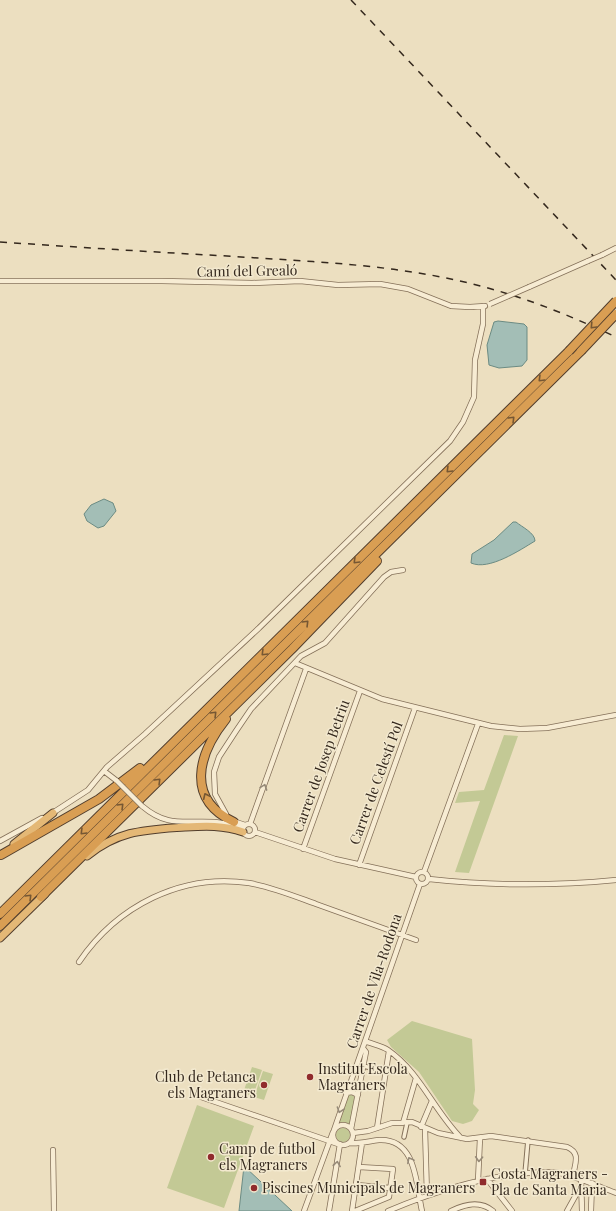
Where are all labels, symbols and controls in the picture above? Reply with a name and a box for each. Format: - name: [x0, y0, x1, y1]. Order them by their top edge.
- street label: Camí del Grealó: [196, 260, 298, 281]
- one-way arrow: [591, 322, 598, 329]
- one-way arrow: [538, 374, 546, 382]
- one-way arrow: [507, 416, 515, 423]
- one-way arrow: [446, 465, 454, 473]
- one-way arrow: [353, 557, 361, 564]
- one-way arrow: [301, 620, 309, 628]
- one-way arrow: [261, 648, 269, 656]
- street label: Carrer de Josep Betriu: [288, 697, 353, 835]
- one-way arrow: [209, 711, 217, 719]
- street label: Carrer de Celestí Pol: [344, 718, 407, 847]
- one-way arrow: [153, 778, 161, 786]
- one-way arrow: [259, 784, 267, 791]
- one-way arrow: [203, 793, 211, 801]
- one-way arrow: [116, 803, 124, 811]
- one-way arrow: [80, 827, 88, 835]
- one-way arrow: [24, 894, 32, 902]
- street label: Carrer de Vila-Rodona: [341, 911, 406, 1051]
- place label: Institut Escola Magraners: [318, 1059, 408, 1094]
- place label: Club de Petanca els Magraners: [155, 1067, 256, 1102]
- marker: Institut Escola Magraners: [305, 1072, 315, 1082]
- marker: Club de Petanca els Magraners: [259, 1080, 269, 1090]
- one-way arrow: [336, 1107, 345, 1114]
- place label: Camp de futbol els Magraners: [219, 1139, 316, 1174]
- marker: Camp de futbol els Magraners: [206, 1152, 216, 1162]
- one-way arrow: [475, 1156, 484, 1162]
- one-way arrow: [407, 1157, 415, 1164]
- one-way arrow: [332, 1161, 340, 1167]
- place label: Costa Magraners - Pla de Santa Maria: [491, 1164, 608, 1199]
- marker: Costa Magraners - Pla de Santa Maria: [478, 1177, 488, 1187]
- place label: Piscines Municipals de Magraners: [262, 1178, 475, 1197]
- marker: Piscines Municipals de Magraners: [249, 1183, 259, 1193]

